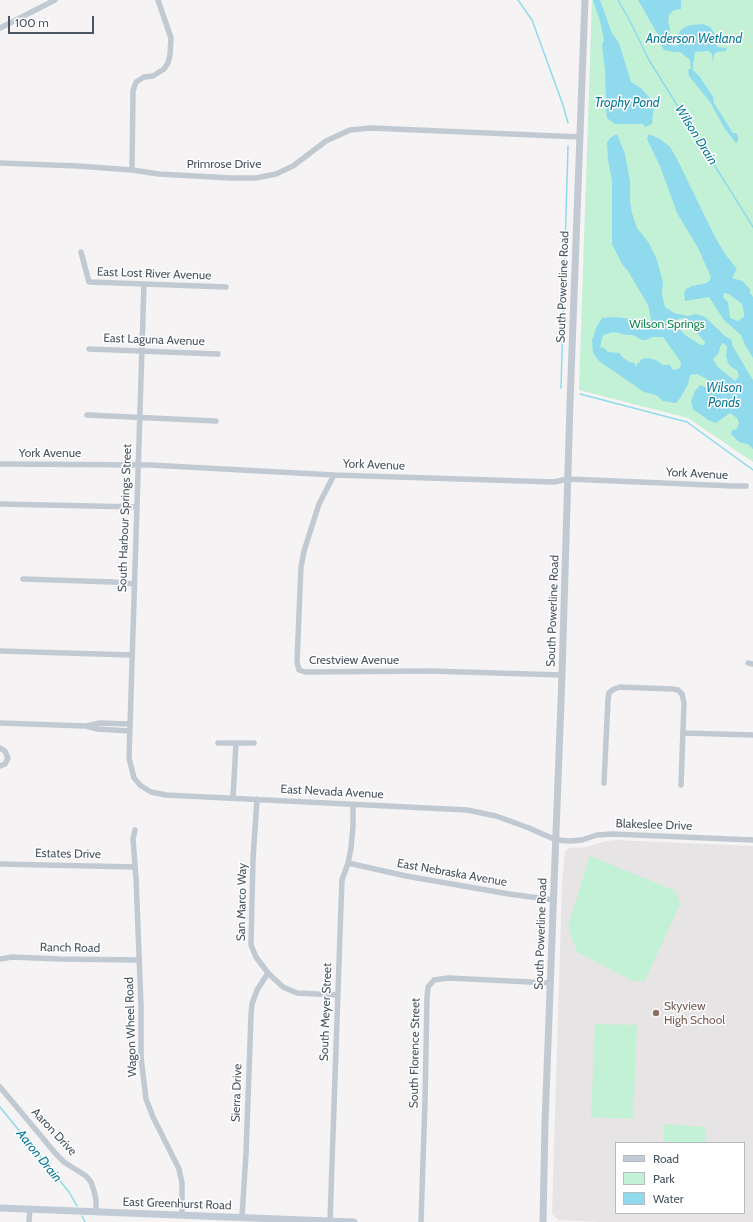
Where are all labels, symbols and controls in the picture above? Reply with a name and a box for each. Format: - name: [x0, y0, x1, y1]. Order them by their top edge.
- scale bar: [10, 8, 96, 34]
- text: 100 m: [15, 15, 49, 30]
- water label: Anderson Wetland: [646, 31, 742, 47]
- water label: Trophy Pond: [594, 95, 660, 111]
- water label: Wilson Drain: [671, 102, 721, 168]
- street label: Primrose Drive: [187, 157, 261, 171]
- street label: South Powerline Road: [554, 231, 572, 343]
- street label: East Lost River Avenue: [97, 265, 211, 283]
- park label: Wilson Springs: [629, 317, 705, 331]
- street label: East Laguna Avenue: [103, 331, 205, 349]
- water label: Wilson Ponds: [706, 380, 742, 411]
- street label: South Harbour Springs Street: [115, 444, 135, 592]
- street label: York Avenue: [19, 446, 81, 460]
- street label: York Avenue: [343, 457, 405, 473]
- street label: York Avenue: [666, 465, 728, 483]
- street label: South Powerline Road: [544, 555, 562, 667]
- street label: Crestview Avenue: [309, 653, 399, 667]
- street label: East Nevada Avenue: [280, 782, 384, 802]
- street label: Blakeslee Drive: [615, 816, 693, 834]
- street label: Estates Drive: [35, 846, 101, 862]
- street label: East Nebraska Avenue: [396, 856, 508, 890]
- street label: San Marco Way: [234, 863, 250, 941]
- street label: South Powerline Road: [532, 878, 550, 990]
- street label: Ranch Road: [40, 940, 100, 956]
- street label: South Meyer Street: [317, 963, 335, 1061]
- street label: Wagon Wheel Road: [122, 977, 140, 1077]
- street label: South Florence Street: [407, 998, 423, 1108]
- place label: Skyview High School: [664, 999, 725, 1027]
- marker: Skyview High School: [651, 1008, 661, 1018]
- street label: Sierra Drive: [229, 1064, 245, 1122]
- street label: Aaron Drive: [28, 1105, 80, 1159]
- water label: Aaron Drain: [13, 1126, 65, 1186]
- legend: [615, 1142, 745, 1214]
- text: Road: [653, 1151, 679, 1166]
- text: Park: [653, 1171, 675, 1186]
- text: Water: [653, 1191, 683, 1206]
- street label: East Greenhurst Road: [122, 1195, 232, 1213]

